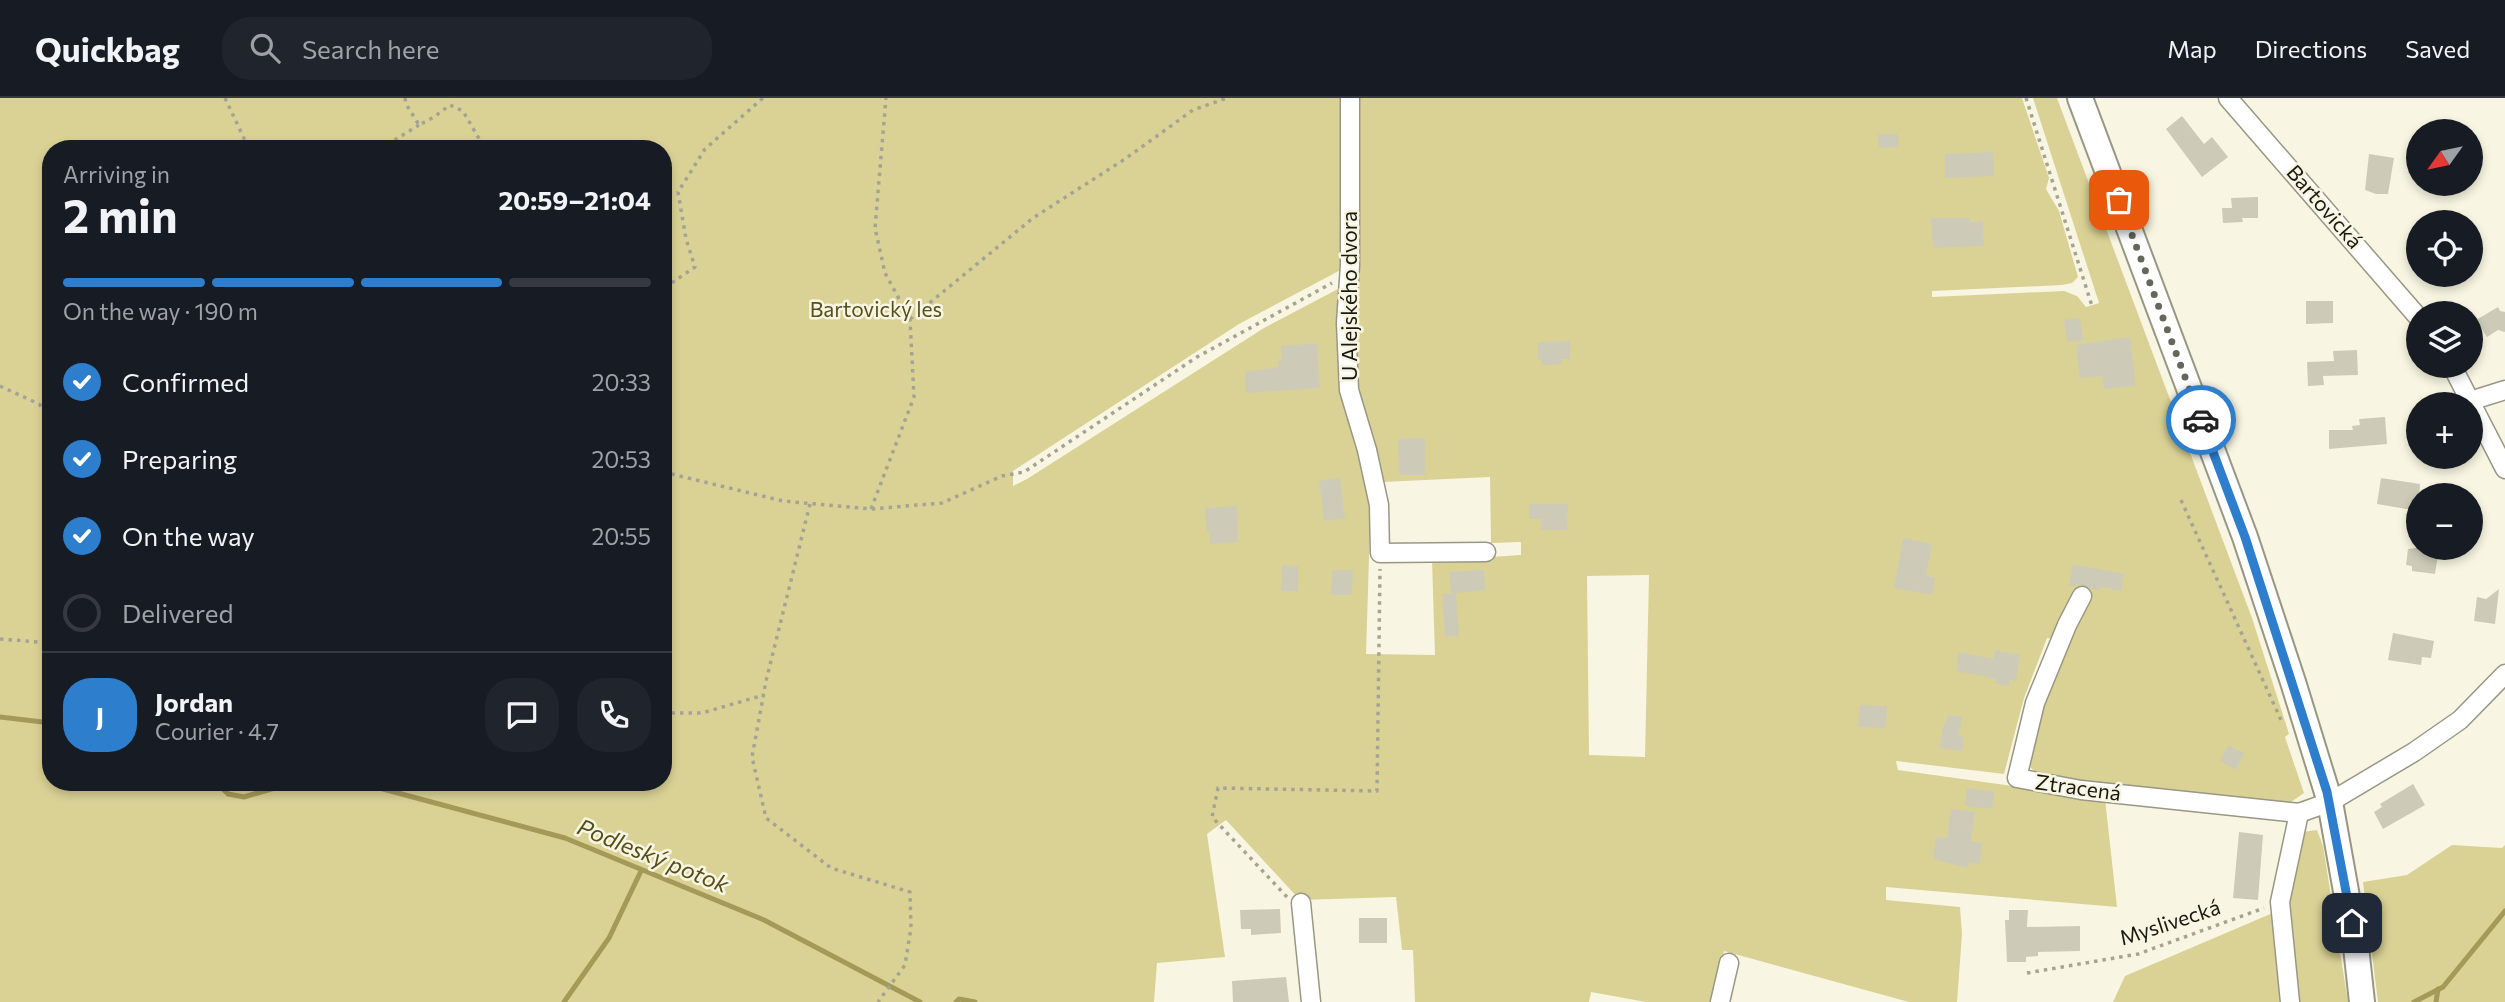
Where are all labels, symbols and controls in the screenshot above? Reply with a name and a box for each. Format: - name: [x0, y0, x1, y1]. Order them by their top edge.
- search box: [222, 17, 712, 80]
- text: Quickbag: [35, 28, 180, 69]
- icon: search: [246, 29, 284, 67]
- text: Search here: [302, 33, 439, 64]
- text: Map: [2167, 34, 2217, 63]
- text: Directions: [2255, 34, 2367, 63]
- text: Saved: [2405, 34, 2470, 63]
- north arrow: [2406, 119, 2483, 196]
- map controls: [2406, 119, 2483, 560]
- street label: Bartovická: [2282, 159, 2368, 253]
- text: Arriving in: [63, 160, 170, 188]
- pin: [2089, 170, 2149, 230]
- icon: bag: [2100, 181, 2138, 219]
- text: 20:59–21:04: [498, 184, 651, 215]
- text: 2 min: [63, 186, 178, 242]
- button: locate: [2406, 210, 2483, 287]
- street label: U Alejského dvora: [1336, 211, 1361, 381]
- park label: Bartovický les: [810, 296, 942, 321]
- text: On the way · 190 m: [63, 297, 258, 325]
- button: layers: [2406, 301, 2483, 378]
- icon: check: [63, 363, 101, 401]
- text: Confirmed: [122, 366, 249, 397]
- text: 20:33: [592, 368, 651, 396]
- courier: [2166, 385, 2236, 455]
- button: +: [2406, 392, 2483, 469]
- icon: car: [2182, 401, 2220, 439]
- icon: check: [63, 440, 101, 478]
- text: Preparing: [122, 443, 237, 474]
- text: 20:53: [592, 445, 651, 473]
- button: −: [2406, 483, 2483, 560]
- icon: check: [63, 517, 101, 555]
- text: On the way: [122, 520, 255, 551]
- text: 20:55: [591, 522, 651, 550]
- text: Delivered: [122, 597, 233, 628]
- button: chat: [485, 678, 559, 752]
- button: phone: [577, 678, 651, 752]
- text: Jordan: [155, 686, 233, 717]
- text: J: [96, 700, 104, 731]
- text: Courier · 4.7: [155, 717, 279, 745]
- street label: Ztracená: [2034, 768, 2123, 805]
- water label: Podleský potok: [574, 812, 734, 898]
- pin: [2322, 893, 2382, 953]
- street label: Myslivecká: [2116, 894, 2223, 950]
- icon: home: [2333, 904, 2371, 942]

